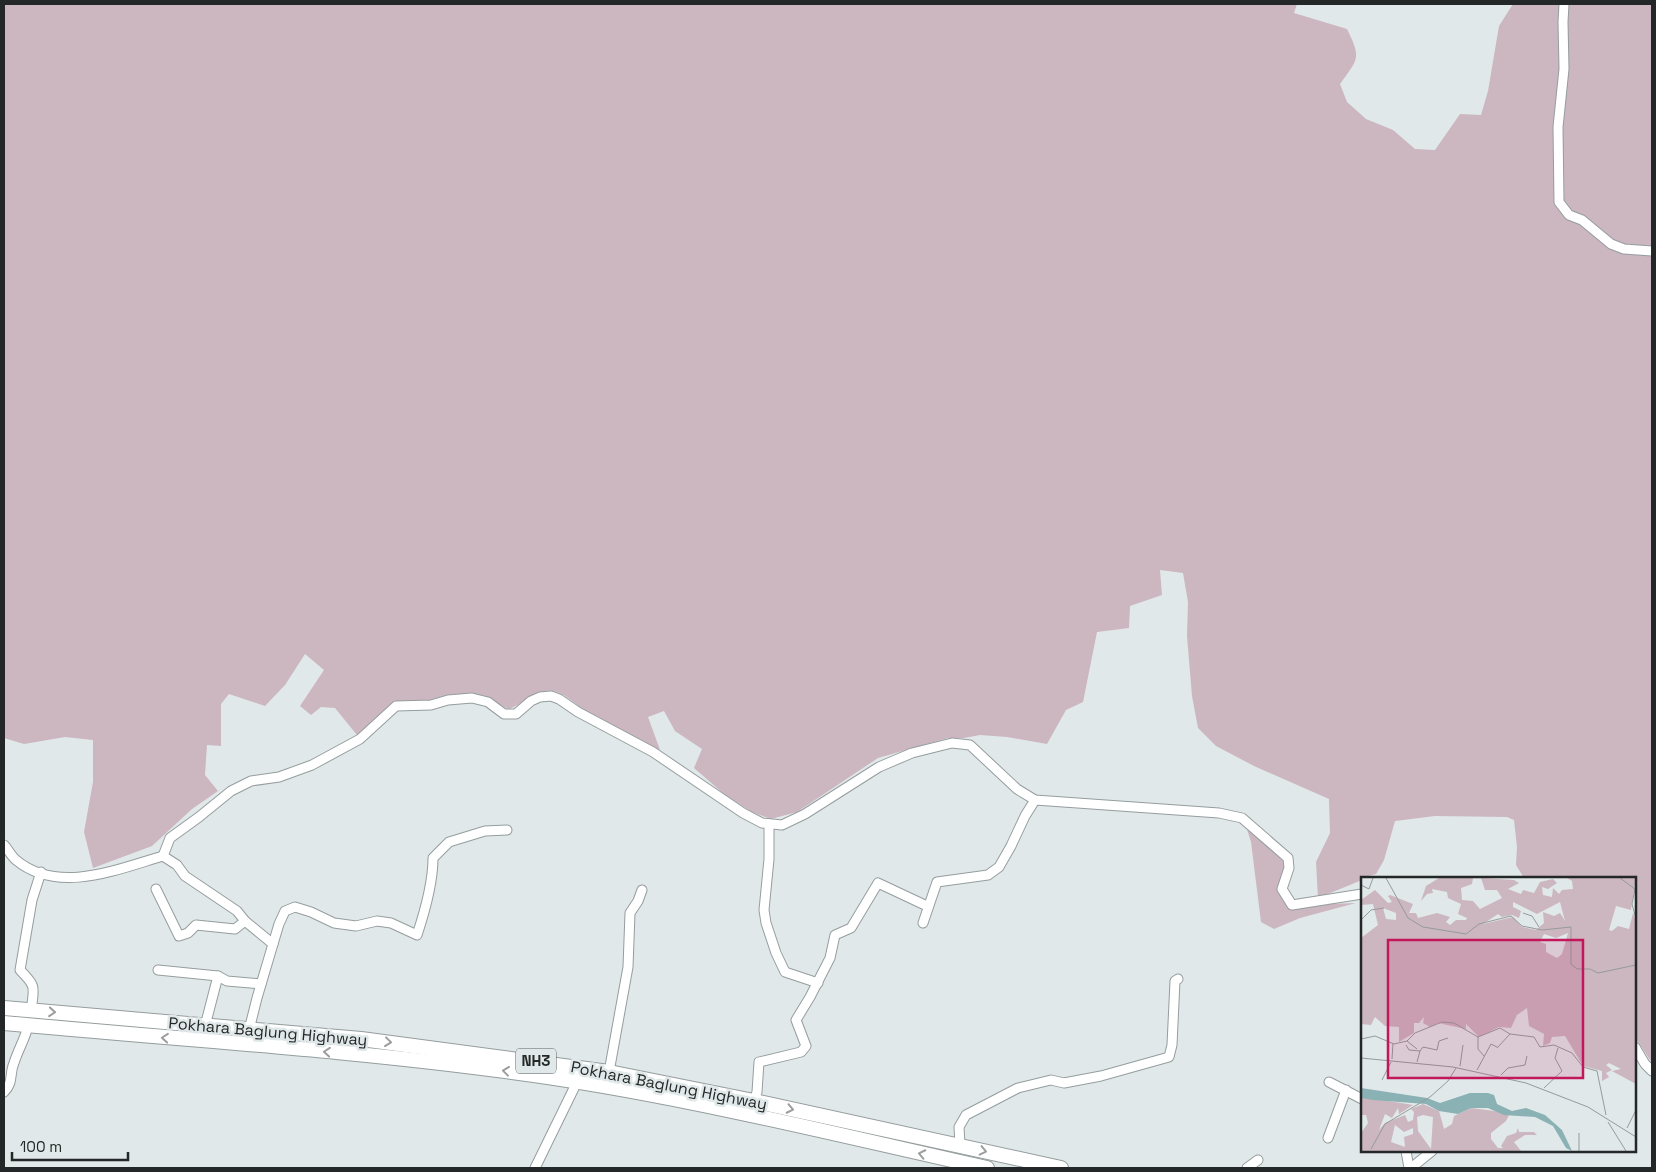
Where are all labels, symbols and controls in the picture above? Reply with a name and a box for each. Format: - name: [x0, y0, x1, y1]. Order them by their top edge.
- inset map: [1361, 877, 1636, 1152]
- one-way arrow: [49, 1007, 57, 1018]
- street label: Pokhara Baglung Highway: [168, 1012, 368, 1051]
- one-way arrow: [160, 1033, 168, 1044]
- one-way arrow: [385, 1036, 393, 1047]
- one-way arrow: [322, 1047, 330, 1058]
- road number: NH3: [516, 1048, 556, 1074]
- street label: Pokhara Baglung Highway: [569, 1056, 769, 1115]
- one-way arrow: [501, 1066, 509, 1077]
- one-way arrow: [786, 1103, 795, 1114]
- scale bar: [12, 1130, 129, 1162]
- text: 100 m: [20, 1137, 62, 1156]
- one-way arrow: [979, 1145, 988, 1155]
- one-way arrow: [918, 1149, 927, 1160]

